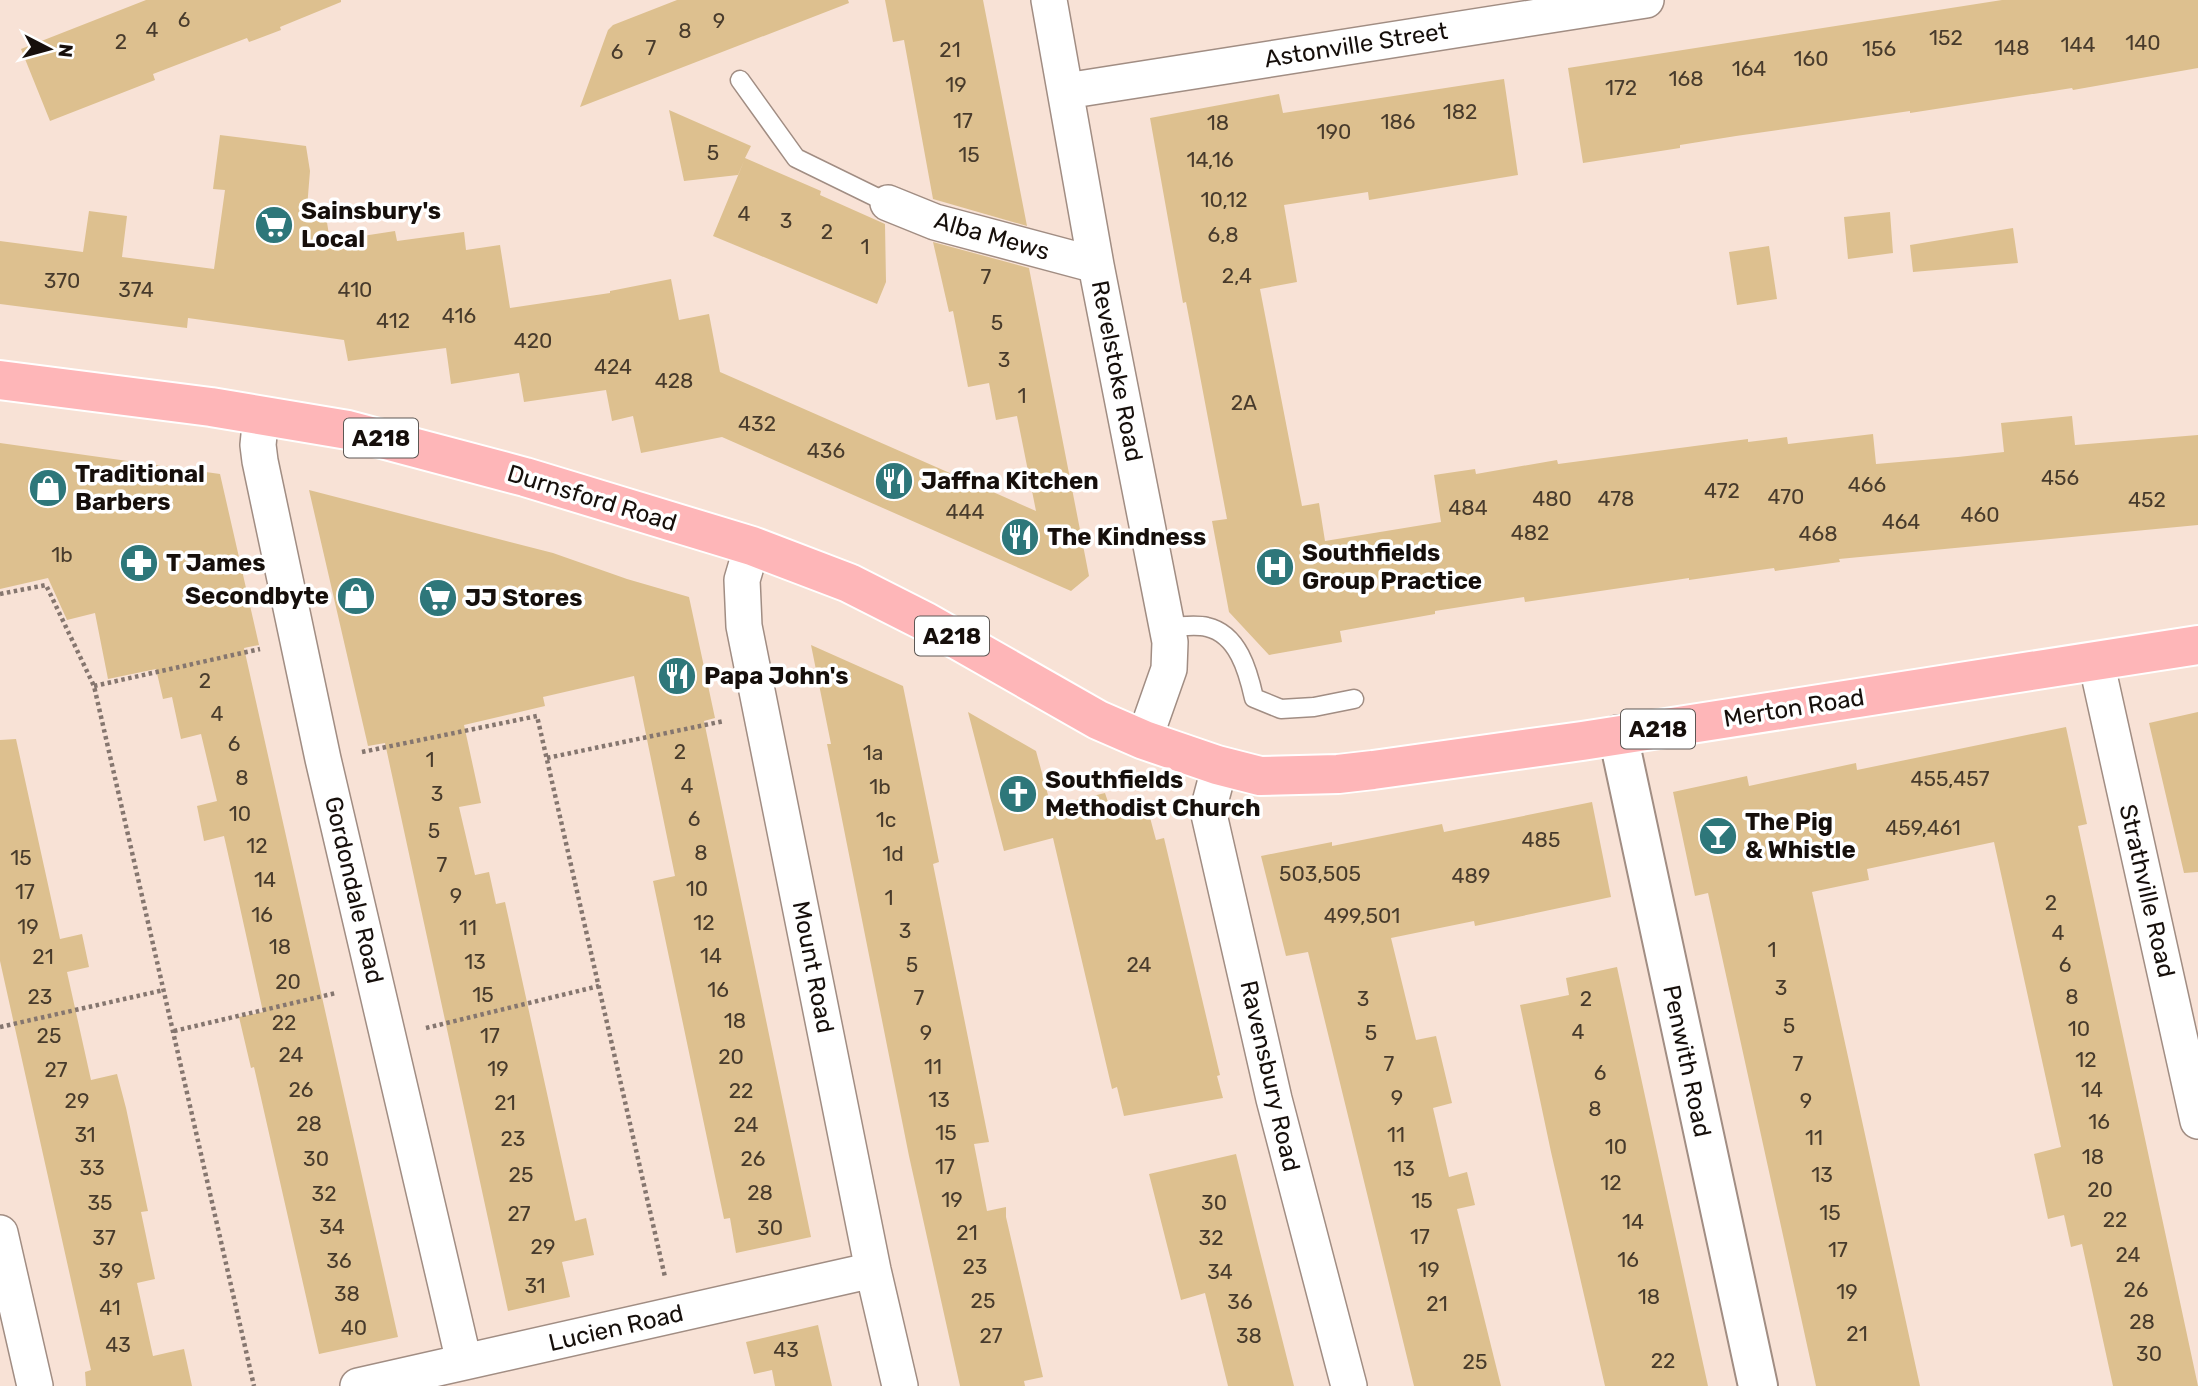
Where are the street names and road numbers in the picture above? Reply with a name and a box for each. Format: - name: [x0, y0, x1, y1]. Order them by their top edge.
- street label: Astonville Street: [1262, 17, 1450, 73]
- street label: Alba Mews: [931, 206, 1053, 266]
- street label: Revelstoke Road: [1086, 278, 1148, 464]
- road number: A218: [344, 418, 418, 458]
- street label: Durnsford Road: [504, 459, 680, 537]
- road number: A218: [915, 616, 989, 656]
- street label: Merton Road: [1722, 683, 1866, 733]
- road number: A218: [1621, 709, 1695, 748]
- street label: Gordondale Road: [319, 794, 389, 986]
- street label: Strathville Road: [2113, 802, 2181, 980]
- street label: Mount Road: [786, 899, 840, 1035]
- street label: Ravensbury Road: [1234, 978, 1306, 1174]
- street label: Penwith Road: [1657, 982, 1717, 1140]
- street label: Lucien Road: [546, 1299, 686, 1357]

